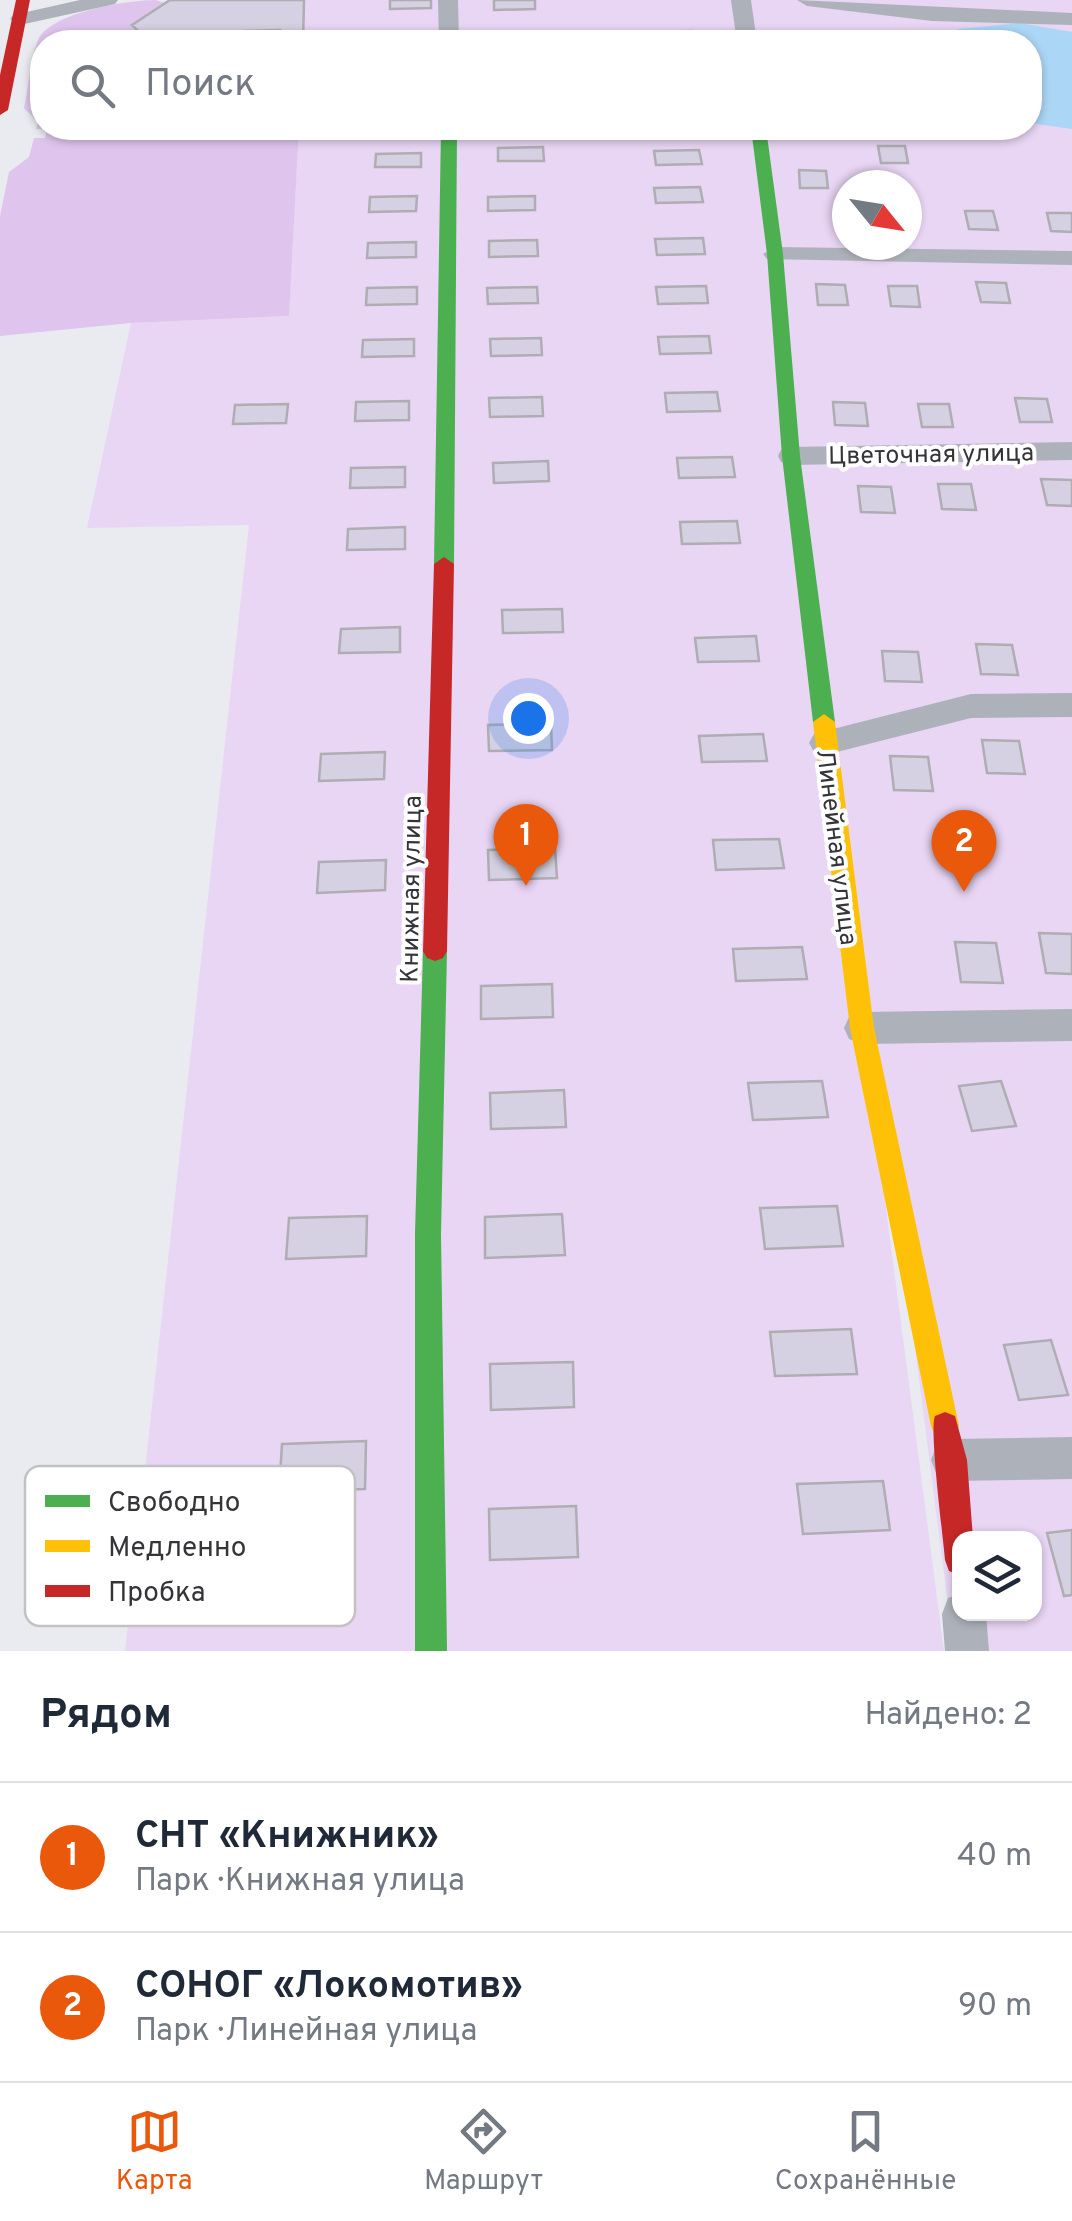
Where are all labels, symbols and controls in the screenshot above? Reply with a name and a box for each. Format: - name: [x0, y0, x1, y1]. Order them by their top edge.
- search box: [30, 30, 1042, 140]
- icon: search: [65, 58, 120, 113]
- text: Поиск: [145, 61, 256, 110]
- north arrow: [832, 170, 922, 260]
- street label: Цветочная улица: [828, 438, 1034, 474]
- your location: [503, 693, 554, 744]
- street label: Линейная улица: [807, 747, 863, 947]
- street label: Книжная улица: [395, 795, 431, 983]
- pin: 1: [494, 804, 558, 886]
- pin: 2: [932, 810, 996, 892]
- legend: [25, 1466, 355, 1626]
- text: Свободно: [108, 1486, 240, 1522]
- text: Медленно: [108, 1531, 246, 1567]
- map controls: [952, 1531, 1042, 1621]
- button: layers: [952, 1531, 1042, 1621]
- text: Пробка: [108, 1576, 206, 1612]
- text: Рядом: [40, 1690, 172, 1743]
- text: Найдено: 2: [865, 1696, 1032, 1736]
- text: СНТ «Книжник»: [135, 1813, 439, 1862]
- text: 1: [66, 1837, 79, 1877]
- text: 40 m: [957, 1837, 1032, 1877]
- text: Парк · Книжная улица: [135, 1862, 465, 1902]
- text: СОНОГ «Локомотив»: [135, 1963, 523, 2012]
- text: 2: [63, 1987, 82, 2027]
- text: 90 m: [958, 1987, 1032, 2027]
- text: Парк · Линейная улица: [135, 2012, 477, 2052]
- tab: Карта: [116, 2104, 192, 2200]
- tab: Маршрут: [424, 2104, 543, 2200]
- tab: Сохранённые: [775, 2104, 956, 2200]

